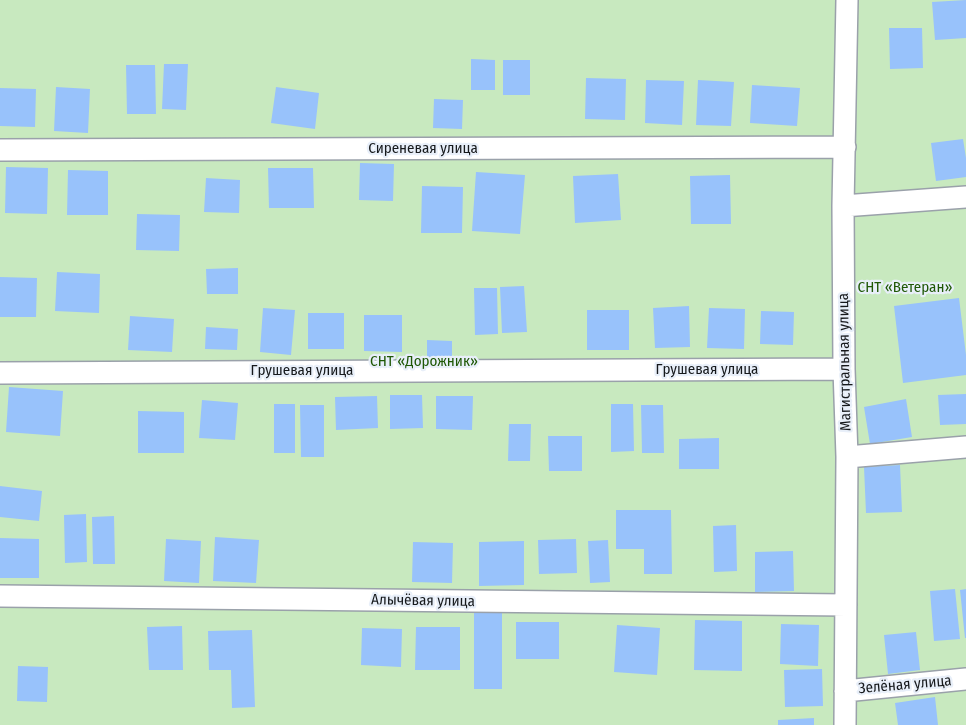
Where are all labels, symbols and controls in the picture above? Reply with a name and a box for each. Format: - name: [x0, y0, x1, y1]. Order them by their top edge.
- street label: Сиреневая улица: [368, 140, 478, 158]
- park label: СНТ «Ветеран»: [858, 279, 952, 297]
- street label: Магистральная улица: [835, 293, 855, 431]
- park label: СНТ «Дорожник»: [370, 353, 478, 371]
- street label: Грушевая улица: [656, 361, 758, 379]
- street label: Грушевая улица: [251, 362, 353, 380]
- street label: Алычёвая улица: [371, 591, 475, 611]
- street label: Зелёная улица: [858, 672, 952, 698]

